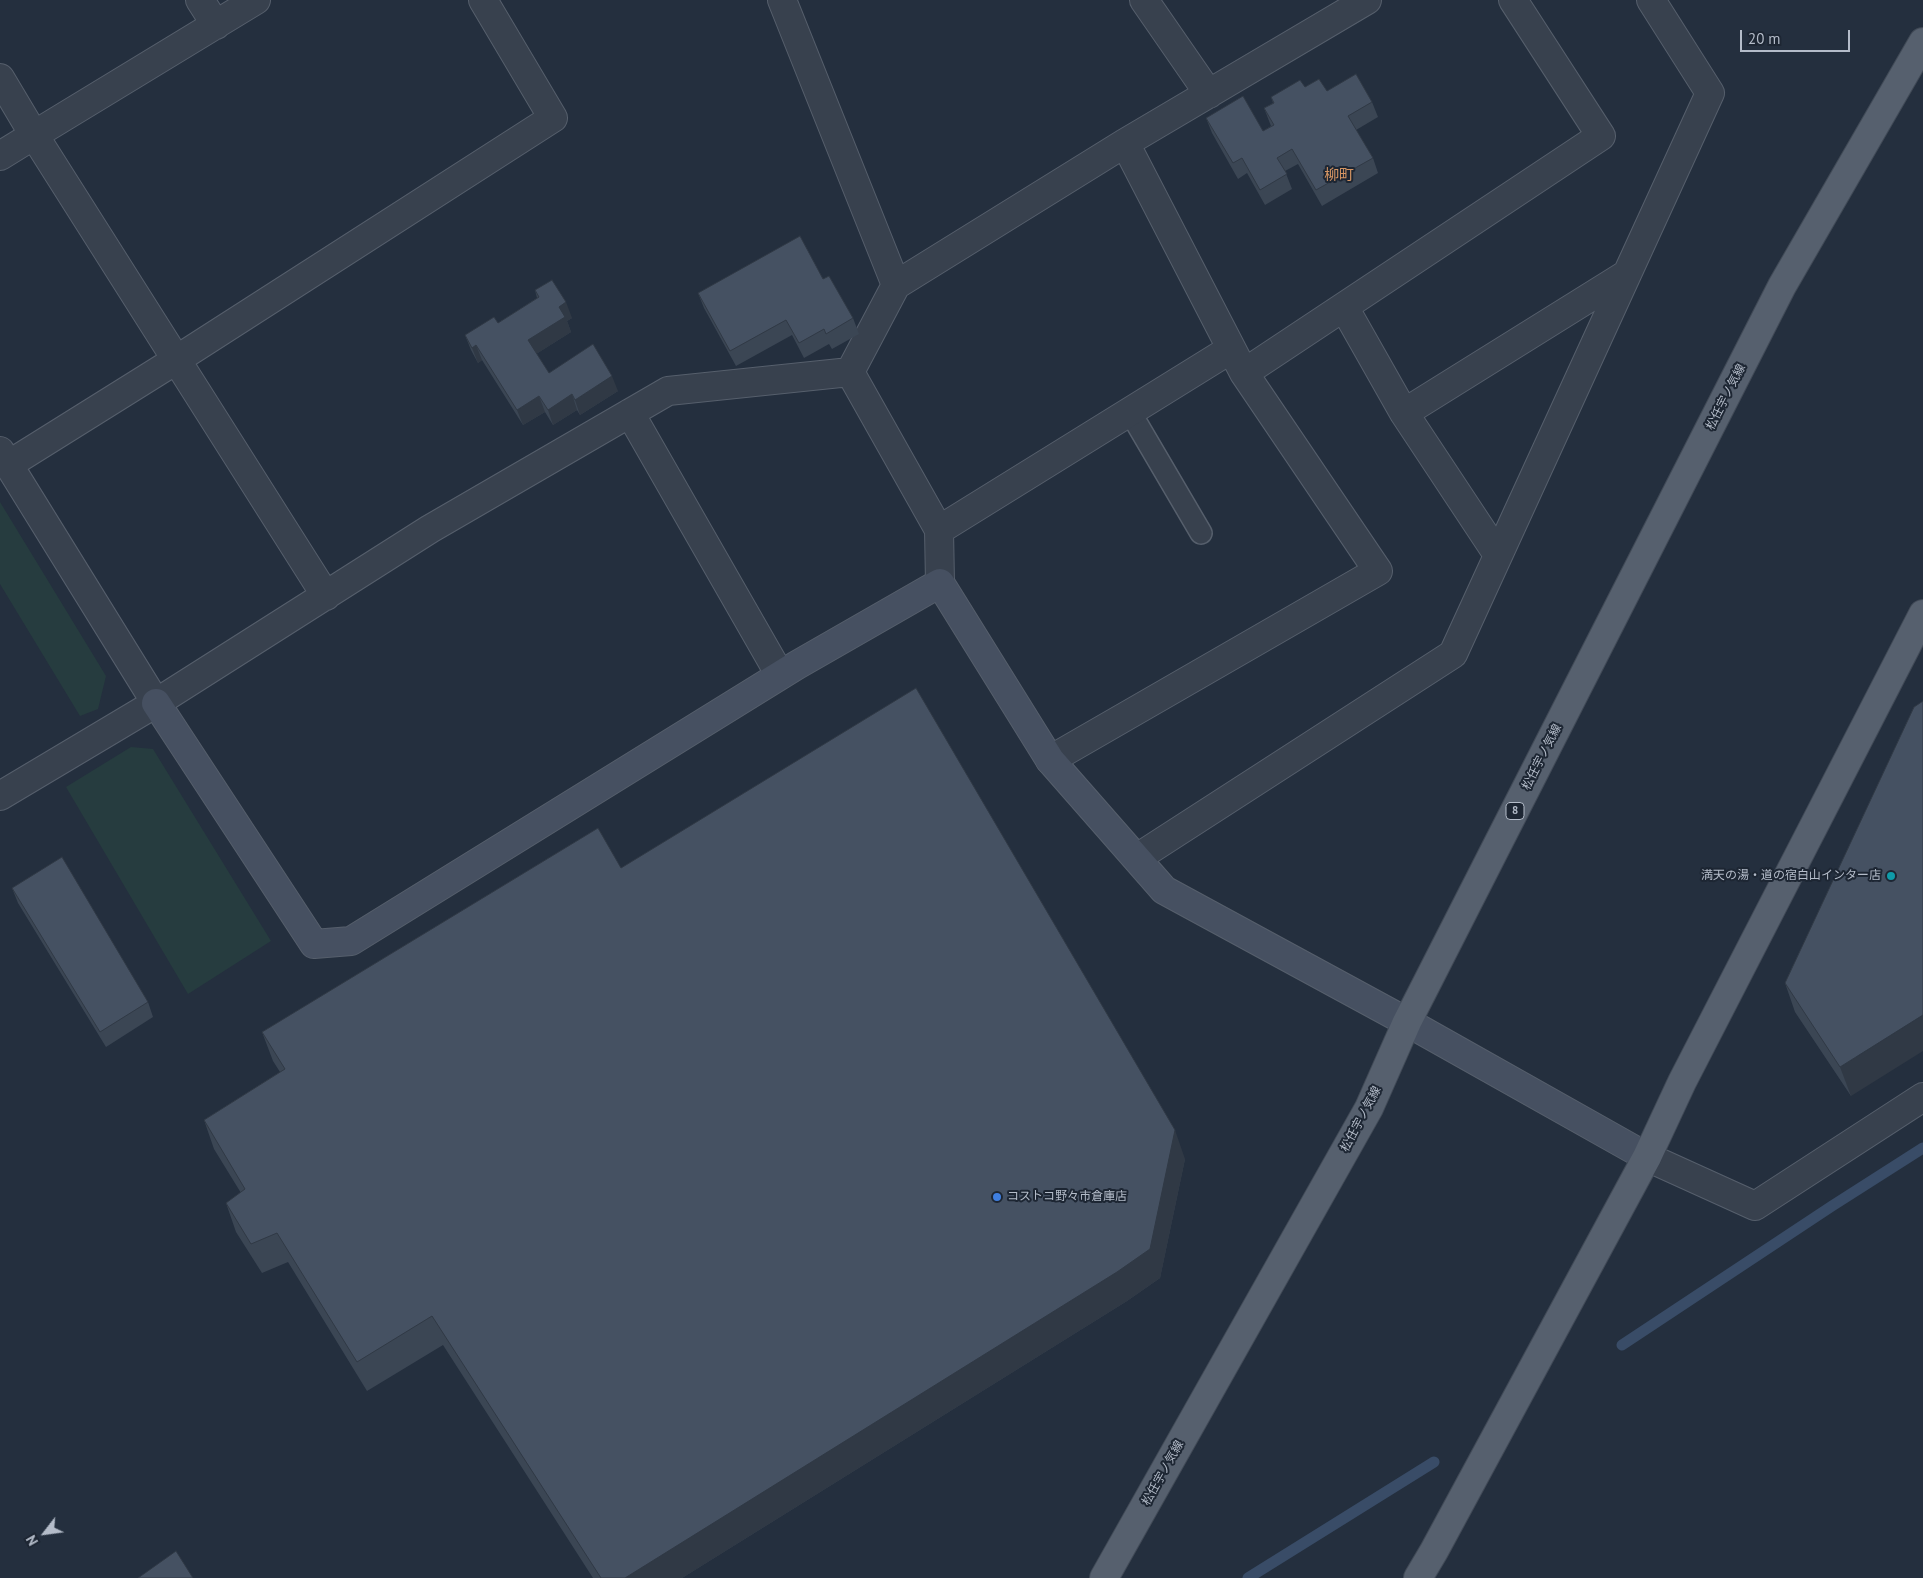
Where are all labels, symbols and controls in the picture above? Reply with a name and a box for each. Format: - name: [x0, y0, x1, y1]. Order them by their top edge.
- scale bar: [1743, 20, 1853, 52]
- text: 20 m: [1748, 29, 1781, 48]
- district label: 柳町: [1324, 167, 1354, 185]
- street label: 松任宇ノ気線: [1703, 362, 1749, 432]
- street label: 松任宇ノ気線: [1519, 722, 1565, 792]
- road number: 8: [1506, 802, 1524, 819]
- place label: 満天の湯・道の宿白山インター店: [1701, 869, 1881, 883]
- marker: 満天の湯・道の宿白山インター店: [1885, 870, 1897, 882]
- street label: 松任宇ノ気線: [1338, 1084, 1384, 1154]
- place label: コストコ野々市倉庫店: [1007, 1190, 1127, 1204]
- marker: コストコ野々市倉庫店: [991, 1191, 1003, 1203]
- street label: 松任宇ノ気線: [1139, 1438, 1187, 1508]
- north arrow: [20, 1508, 70, 1558]
- text: N: [22, 1532, 42, 1549]

